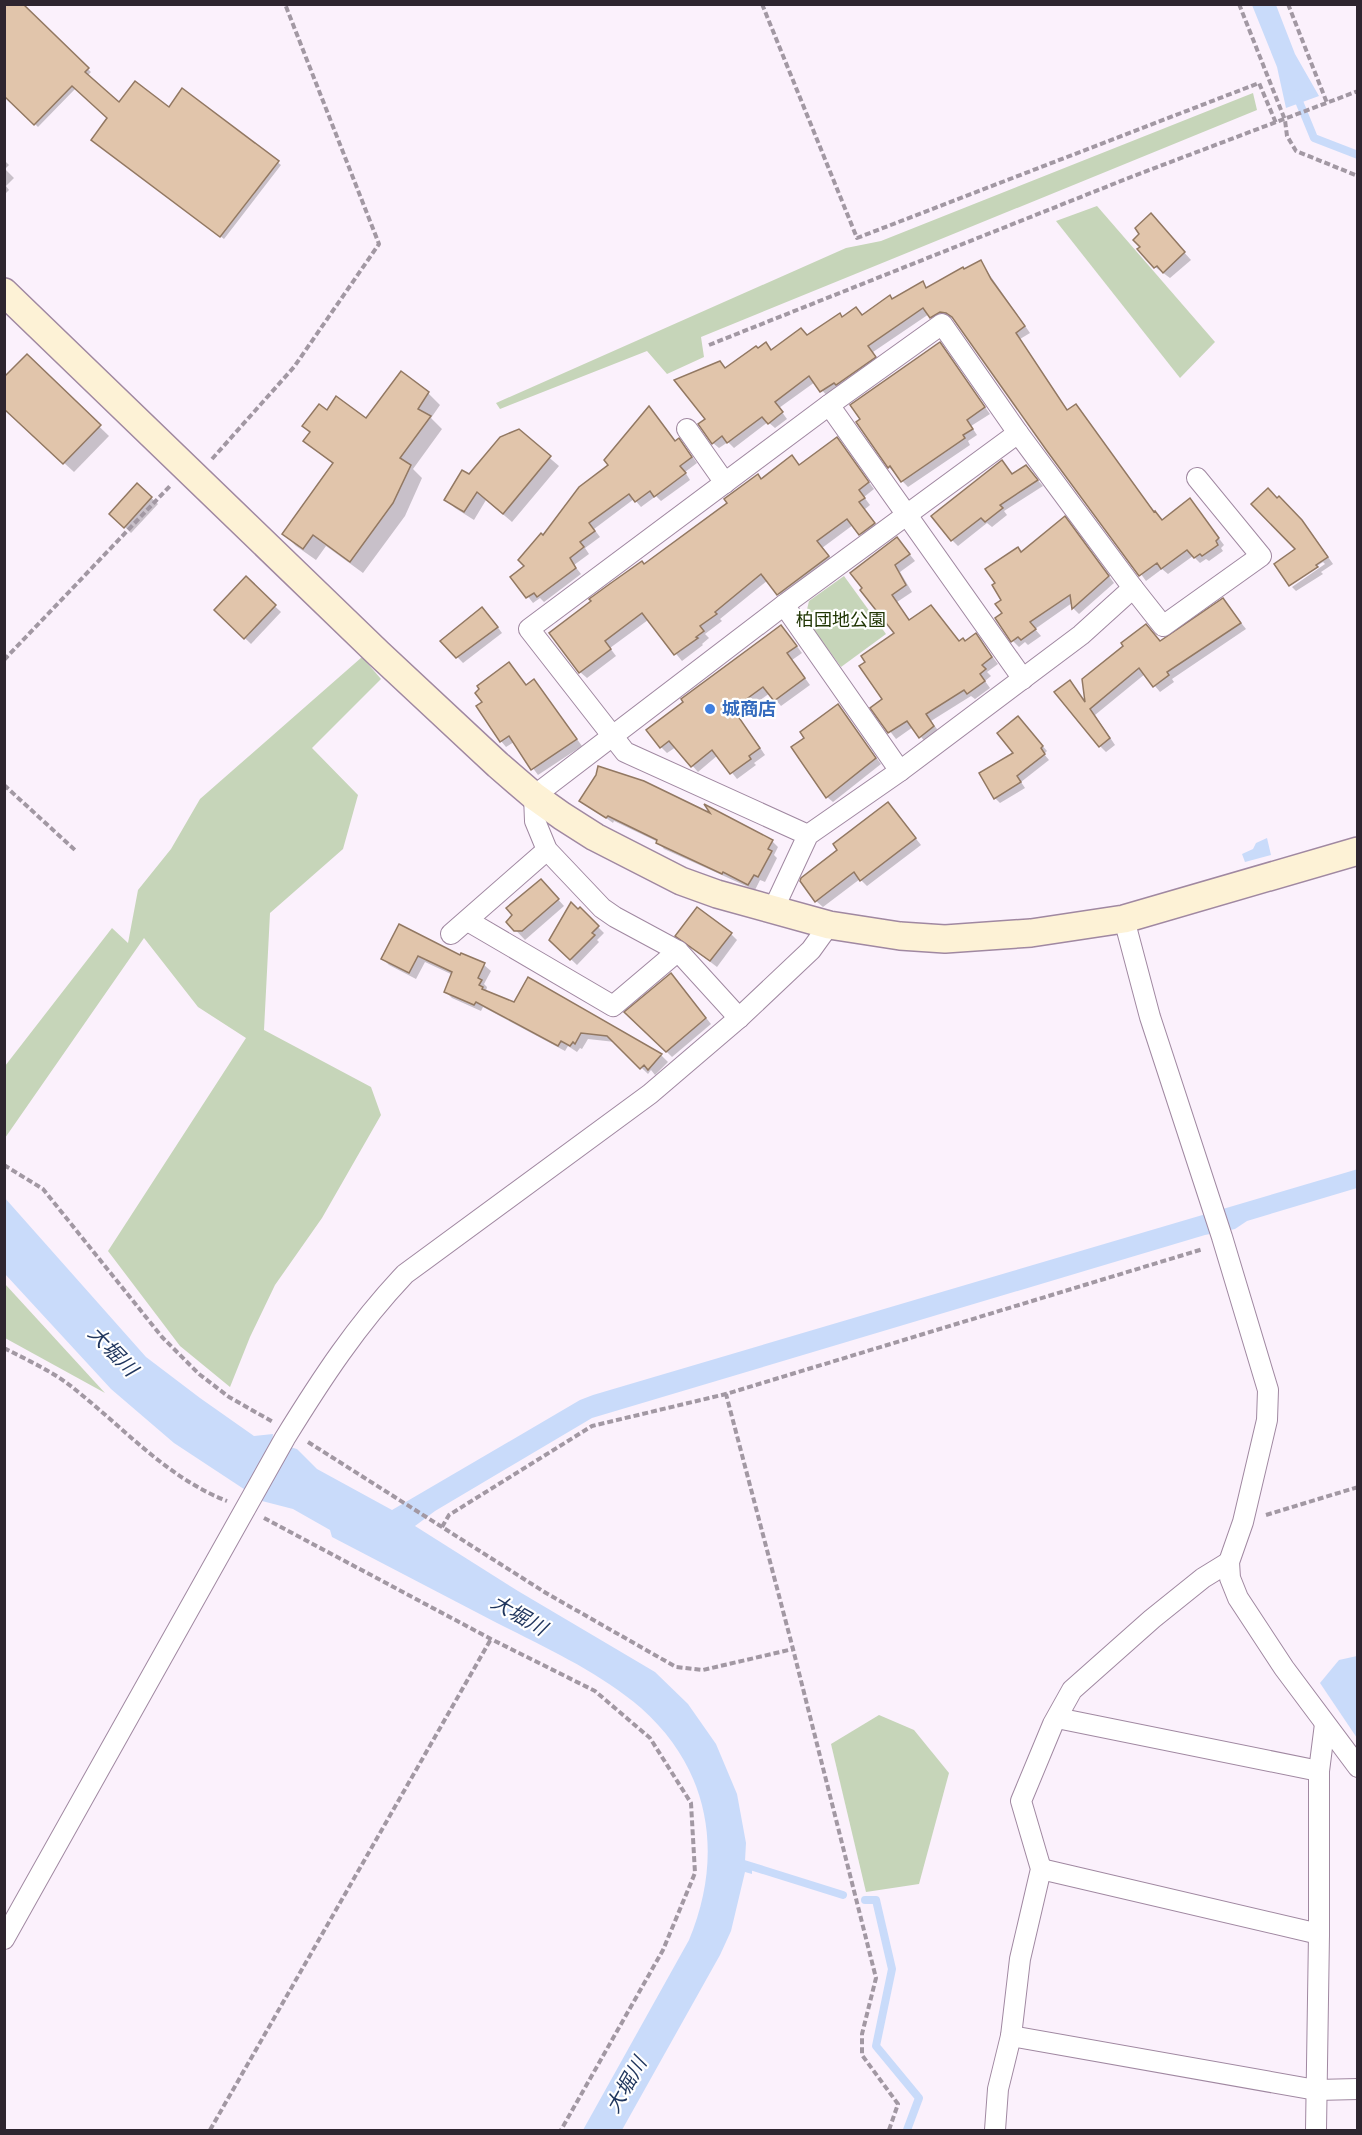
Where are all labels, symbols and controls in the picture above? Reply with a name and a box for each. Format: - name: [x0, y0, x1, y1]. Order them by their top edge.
- park label: 柏団地公園: [796, 610, 886, 630]
- place label: 城商店: [722, 699, 776, 719]
- marker: 城商店: [703, 702, 717, 716]
- water label: 大堀川: [84, 1322, 143, 1382]
- water label: 大堀川: [488, 1590, 552, 1641]
- water label: 大堀川: [601, 2052, 652, 2116]

